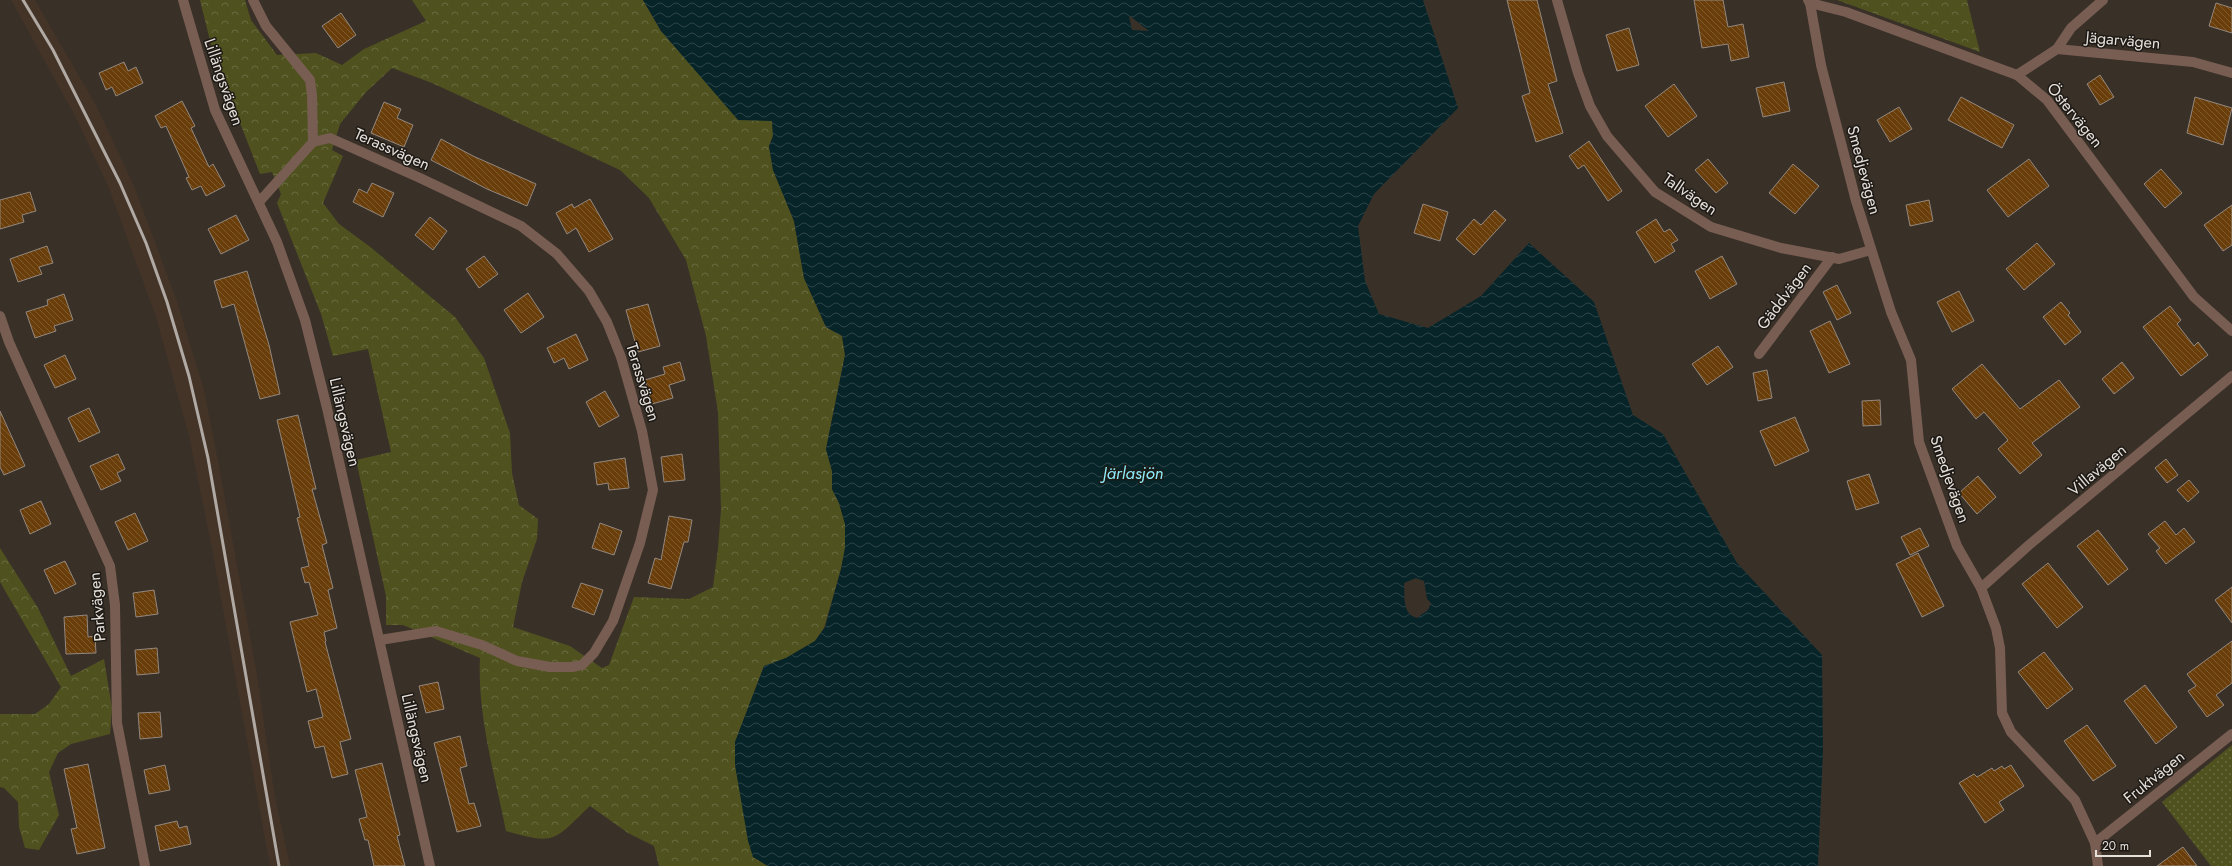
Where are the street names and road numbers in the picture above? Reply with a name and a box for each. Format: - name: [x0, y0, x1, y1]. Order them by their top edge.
- street label: Jägarvägen: [2083, 25, 2161, 55]
- street label: Lillängsvägen: [198, 35, 250, 129]
- street label: Östervägen: [2042, 78, 2108, 152]
- street label: Terassvägen: [350, 122, 434, 176]
- street label: Smedjevägen: [1841, 123, 1887, 217]
- street label: Tallvägen: [1658, 167, 1722, 221]
- street label: Gäddvägen: [1751, 258, 1817, 334]
- street label: Terassvägen: [620, 340, 666, 424]
- street label: Lillängsvägen: [324, 375, 366, 469]
- street label: Smedjevägen: [1924, 432, 1976, 526]
- street label: Villavägen: [2063, 439, 2131, 501]
- street label: Parkvägen: [83, 571, 111, 643]
- street label: Lillängsvägen: [396, 691, 438, 785]
- street label: Fruktvägen: [2118, 745, 2190, 809]

